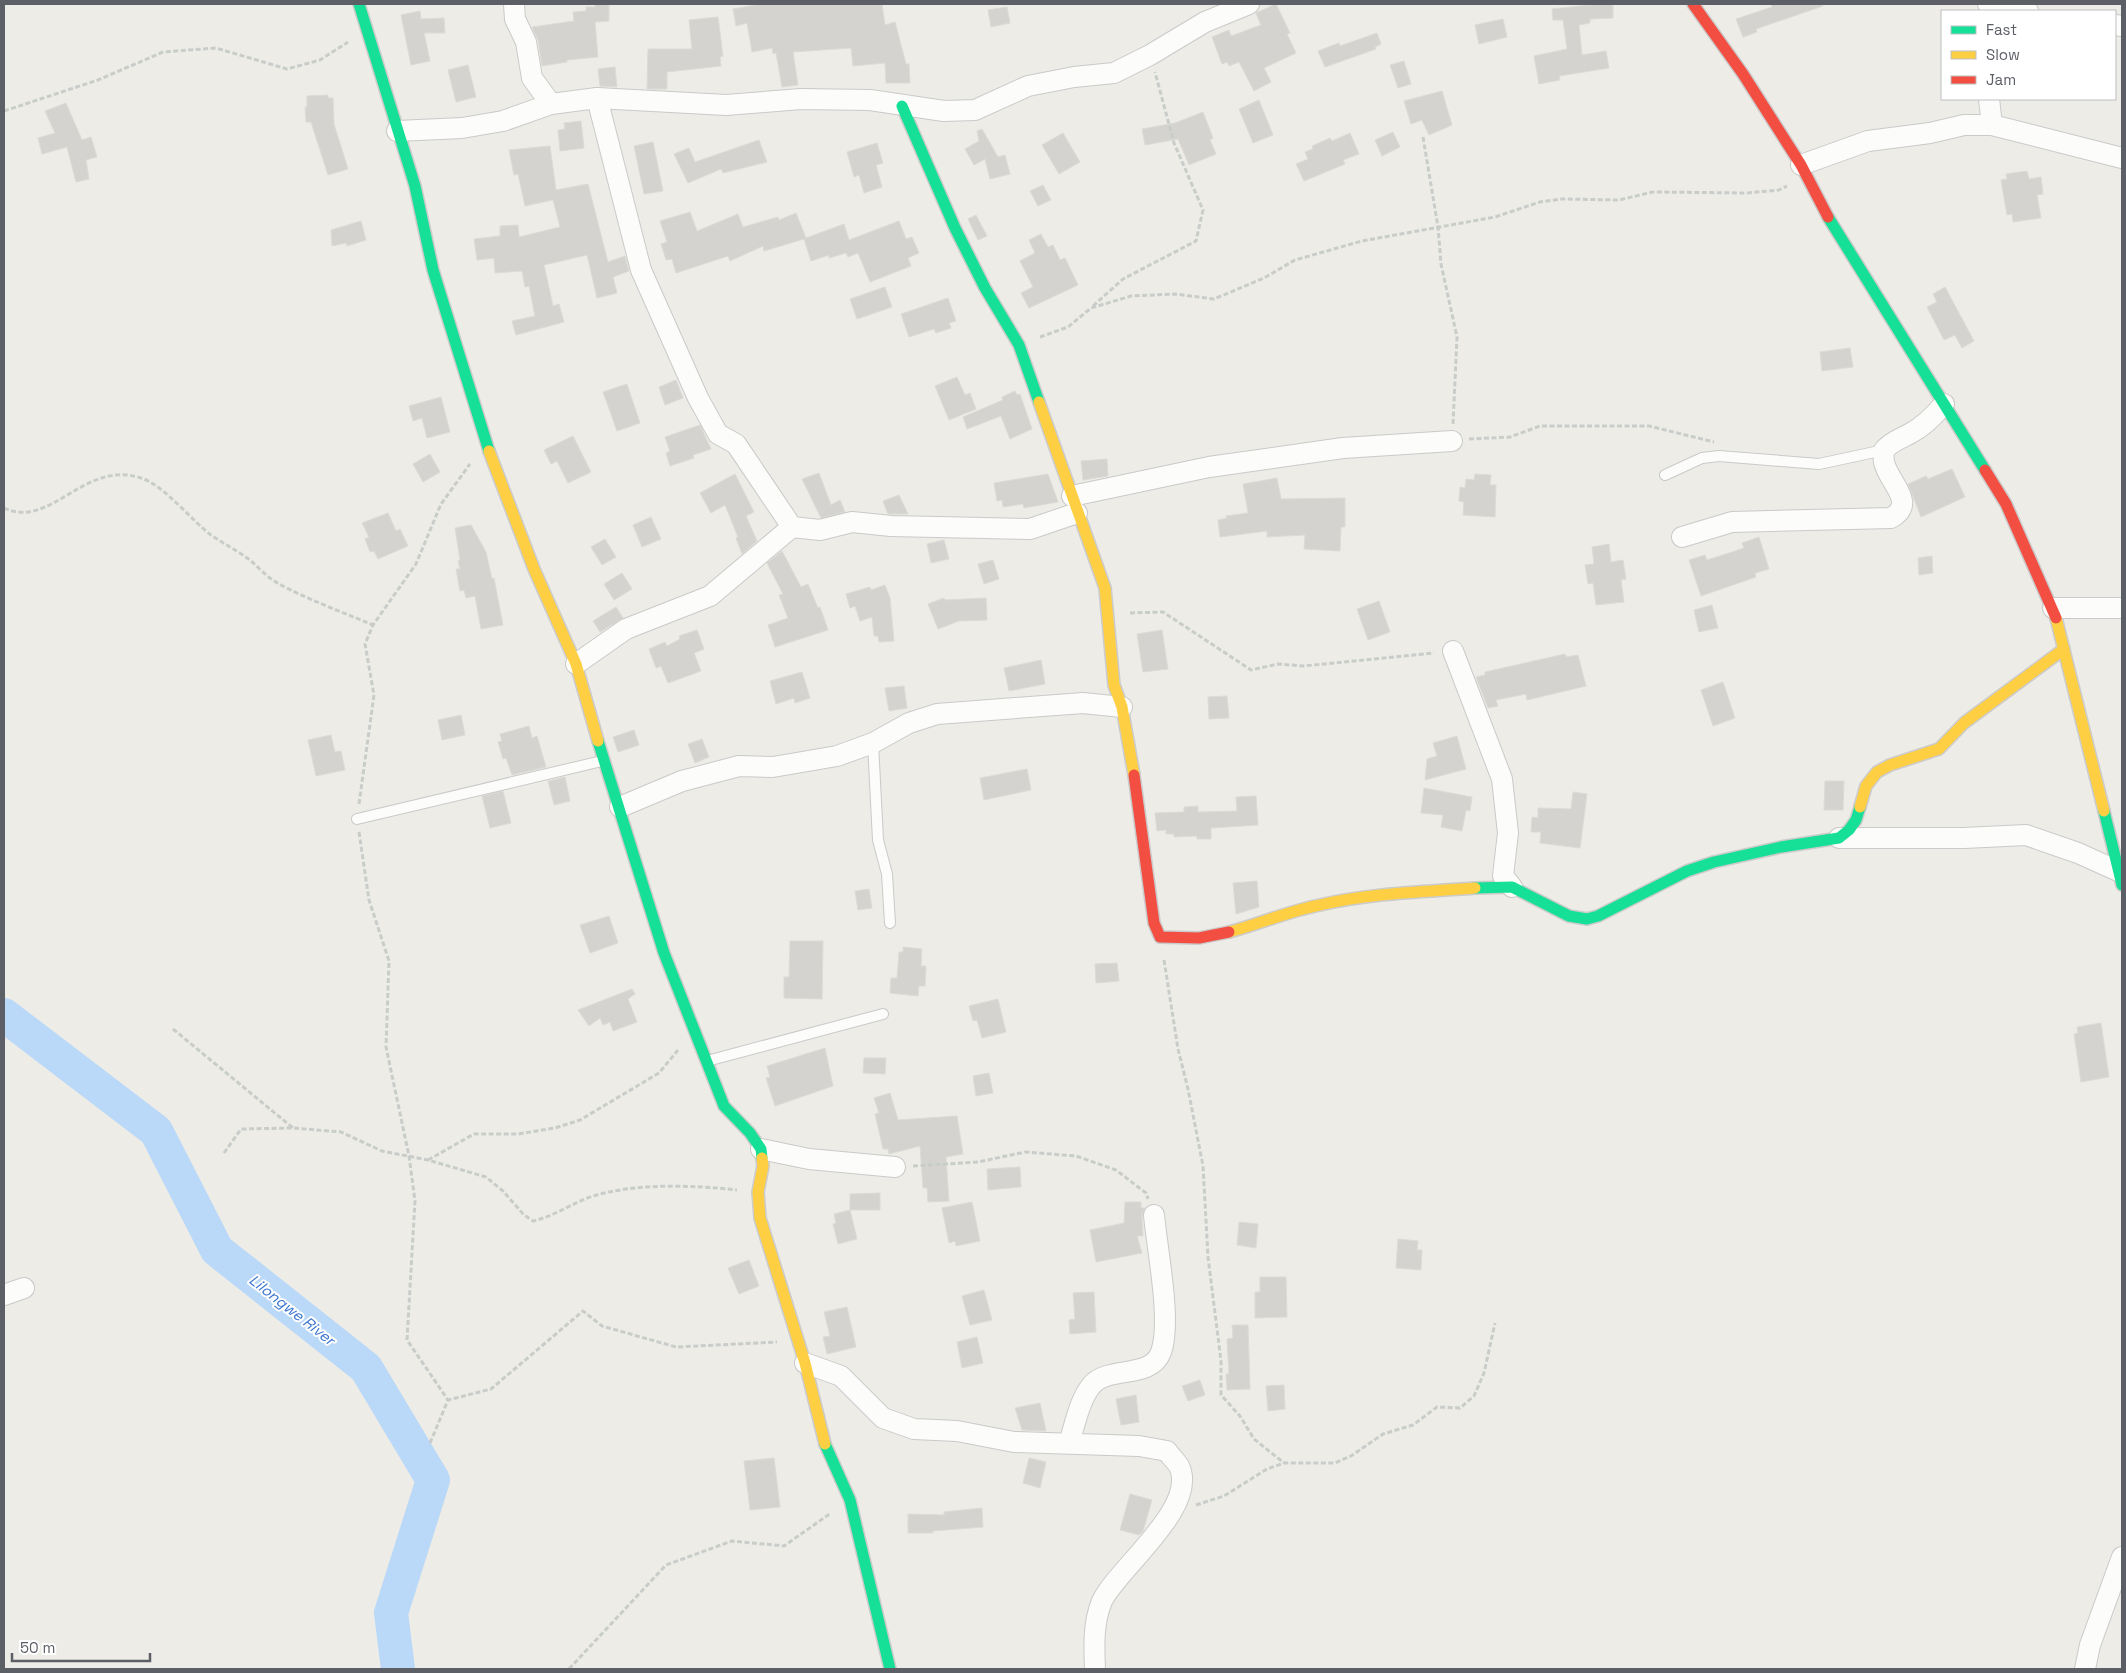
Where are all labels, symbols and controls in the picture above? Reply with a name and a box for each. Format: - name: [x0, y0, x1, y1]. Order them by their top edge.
- legend: [1941, 10, 2116, 100]
- text: Fast: [1986, 20, 2017, 39]
- text: Slow: [1986, 45, 2020, 64]
- text: Jam: [1986, 70, 2016, 89]
- water label: Lilongwe River: [246, 1270, 340, 1350]
- scale bar: [12, 1630, 150, 1662]
- text: 50 m: [20, 1638, 55, 1657]

